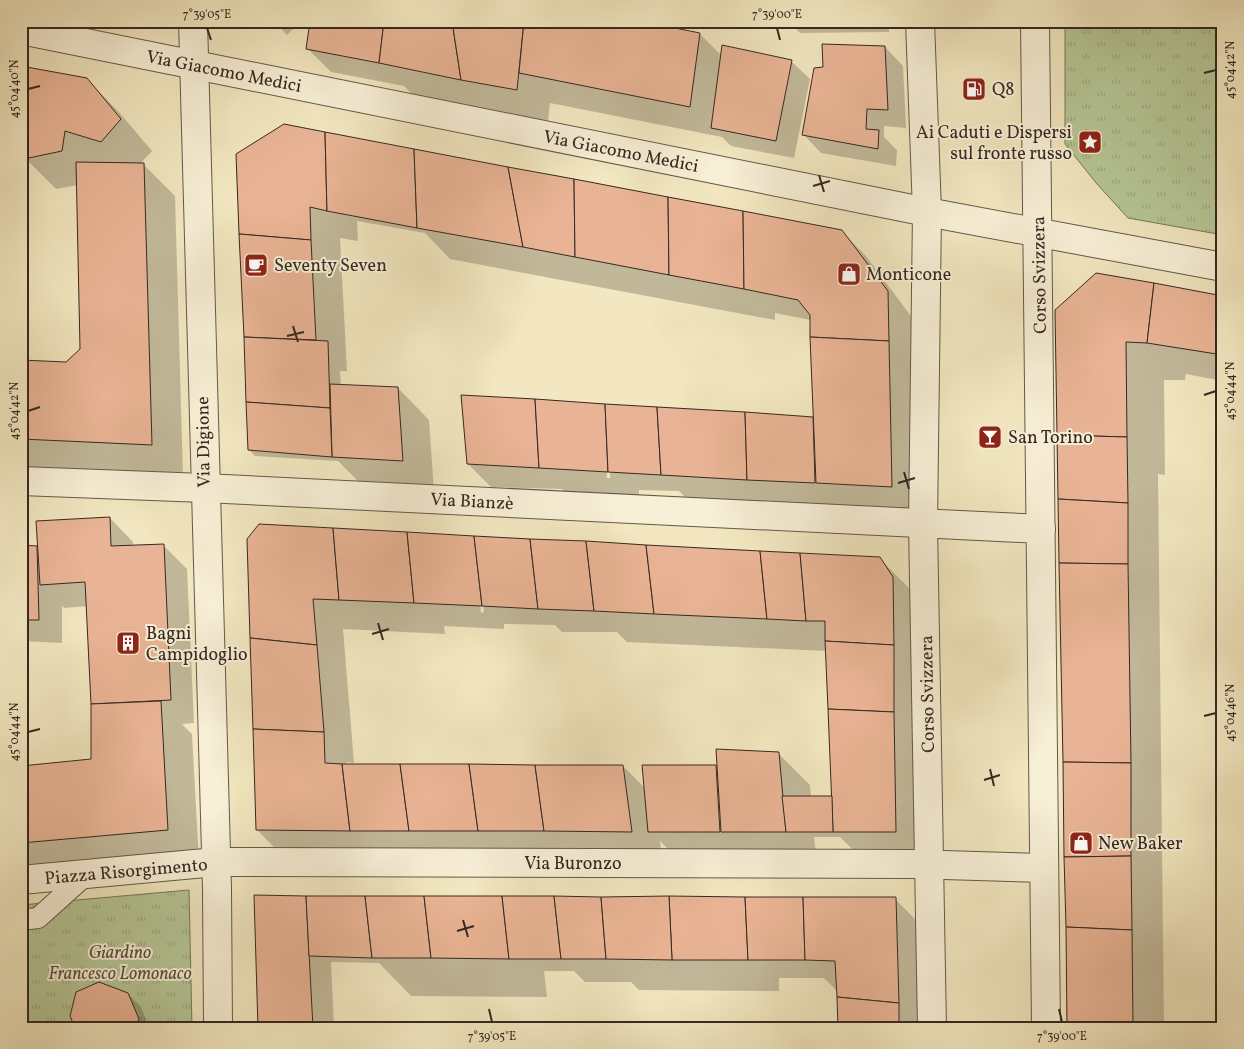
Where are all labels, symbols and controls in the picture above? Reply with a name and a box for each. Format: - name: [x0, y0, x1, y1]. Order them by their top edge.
- text: 7°39'05"E: [183, 7, 231, 23]
- text: 7°39'00"E: [752, 7, 802, 23]
- text: 45°04'42"N: [1223, 41, 1239, 99]
- street label: Via Giacomo Medici: [144, 45, 303, 100]
- text: 45°04'40"N: [7, 59, 23, 118]
- fuel station icon: Q8: [961, 76, 987, 102]
- place label: Q8: [992, 78, 1014, 103]
- place label: Ai Caduti e Dispersi sul fronte russo: [916, 121, 1072, 167]
- street label: Via Giacomo Medici: [541, 125, 700, 180]
- place icon: Ai Caduti e Dispersi sul fronte russo: [1077, 129, 1103, 155]
- street label: Corso Svizzera: [1027, 216, 1054, 334]
- cafe icon: Seventy Seven: [243, 252, 269, 278]
- place label: Seventy Seven: [274, 254, 387, 279]
- shop icon: Monticone: [836, 261, 862, 287]
- place label: Monticone: [866, 263, 951, 288]
- text: 45°04'44"N: [1223, 361, 1239, 420]
- text: 45°04'42"N: [7, 382, 23, 440]
- street label: Via Digione: [191, 396, 218, 488]
- bar icon: San Torino: [977, 424, 1003, 450]
- place label: San Torino: [1008, 426, 1093, 451]
- street label: Via Bianzè: [430, 488, 514, 517]
- place label: Bagni Campidoglio: [146, 622, 248, 668]
- building icon: Bagni Campidoglio: [115, 630, 141, 656]
- street label: Corso Svizzera: [915, 635, 942, 753]
- text: 45°04'46"N: [1223, 684, 1239, 742]
- text: 45°04'44"N: [7, 702, 23, 761]
- shop icon: New Baker: [1068, 830, 1094, 856]
- place label: New Baker: [1098, 832, 1183, 857]
- street label: Via Buronzo: [524, 852, 622, 877]
- street label: Piazza Risorgimento: [44, 853, 209, 892]
- park label: Giardino Francesco Lomonaco: [48, 941, 192, 987]
- text: 7°39'05"E: [468, 1029, 516, 1045]
- text: 7°39'00"E: [1037, 1029, 1087, 1045]

